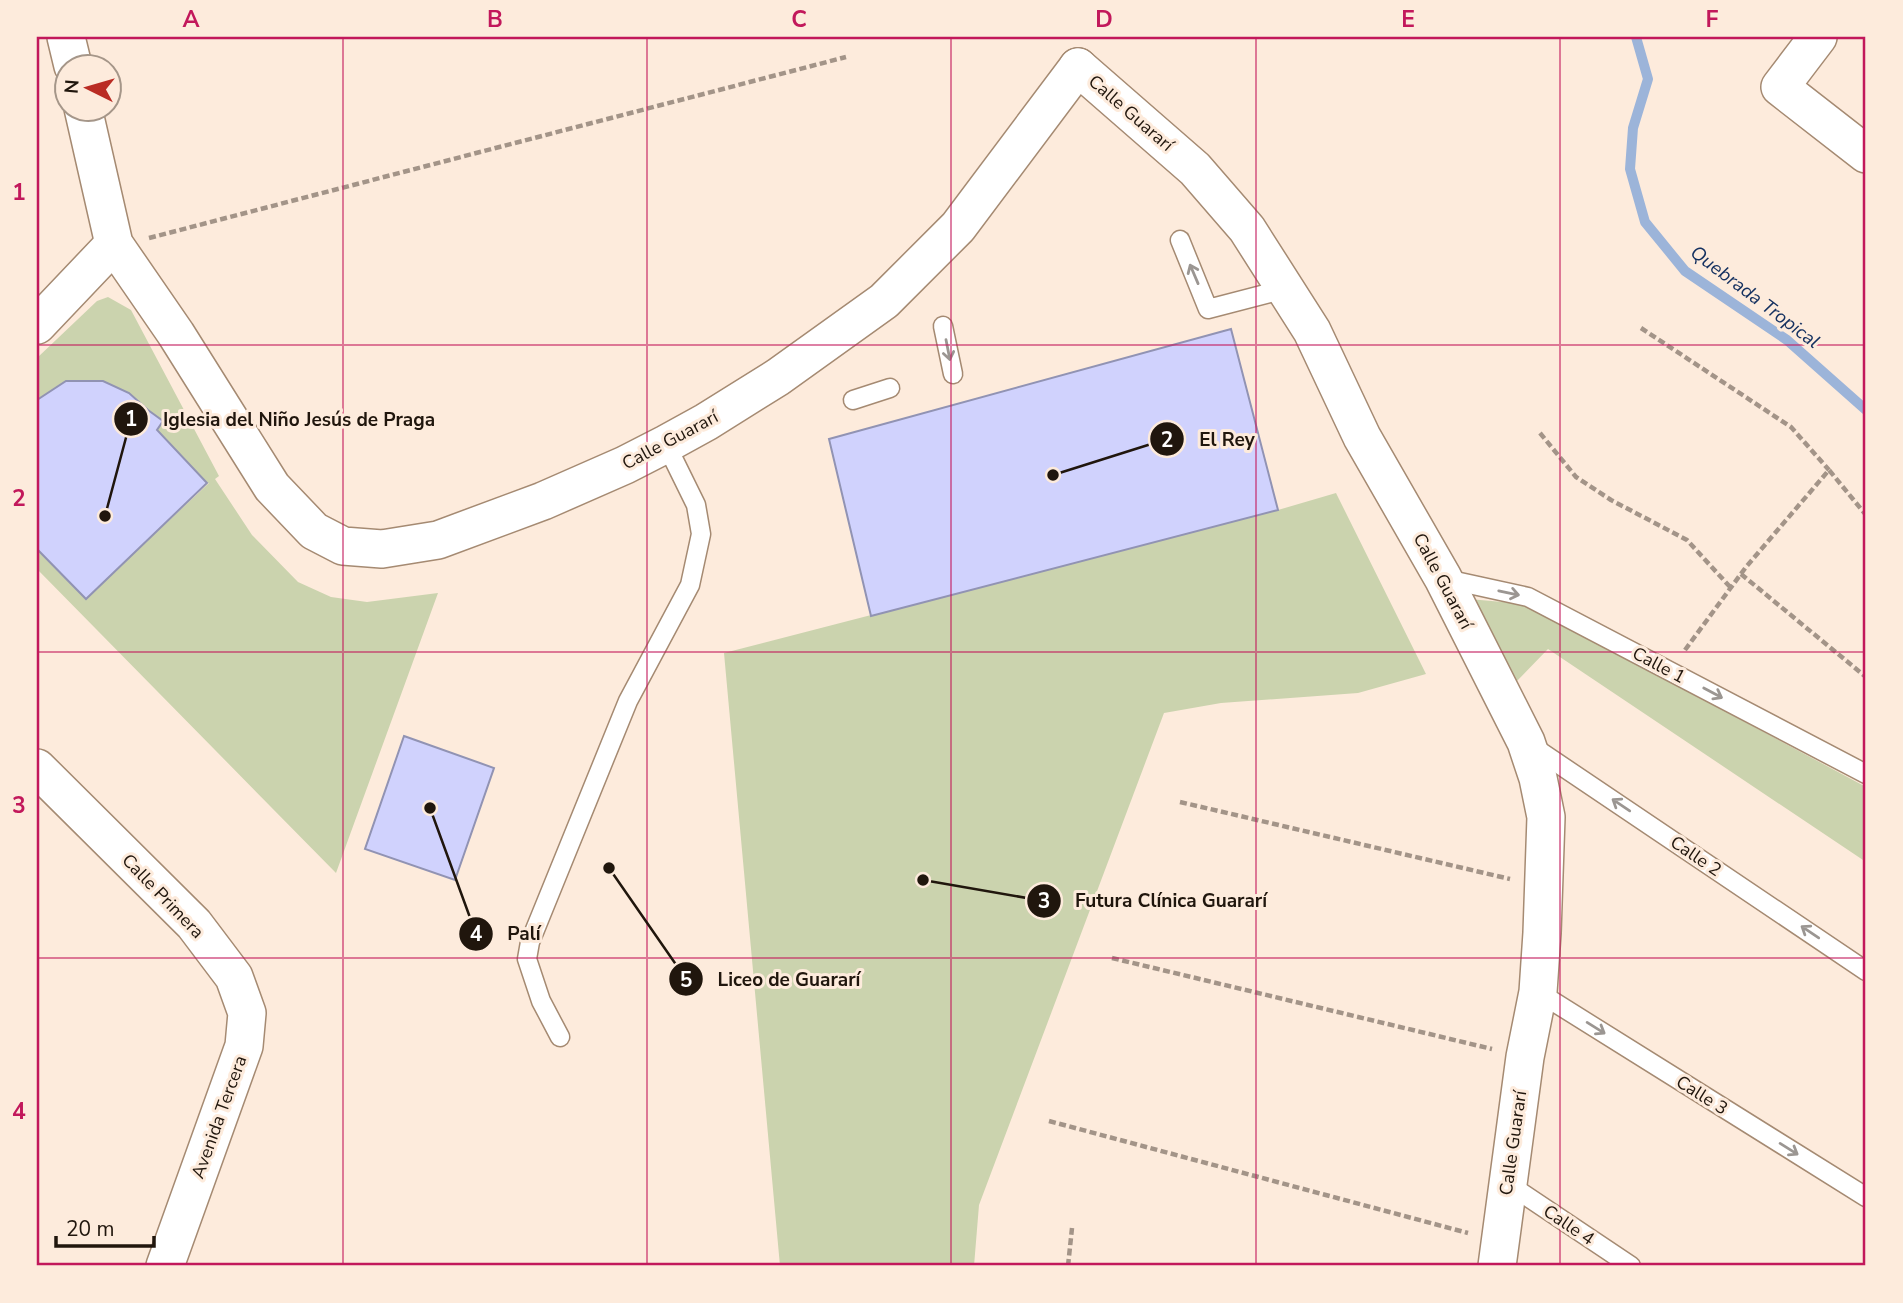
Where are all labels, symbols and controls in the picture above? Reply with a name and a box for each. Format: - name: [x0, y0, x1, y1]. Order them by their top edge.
- text: A: [182, 4, 200, 35]
- text: B: [487, 4, 503, 35]
- text: C: [791, 4, 807, 35]
- text: D: [1095, 4, 1113, 35]
- text: E: [1401, 4, 1415, 35]
- text: F: [1706, 4, 1719, 35]
- north arrow: [52, 52, 122, 122]
- street label: Calle Guararí: [1083, 69, 1179, 157]
- text: N: [58, 78, 86, 95]
- text: 1: [12, 177, 26, 208]
- water label: Quebrada Tropical: [1685, 240, 1825, 354]
- one-way arrow: [1187, 264, 1200, 286]
- one-way arrow: [942, 338, 956, 361]
- callout: Iglesia del Niño Jesús de Praga: [114, 399, 449, 439]
- street label: Calle Guararí: [618, 404, 723, 475]
- text: 1: [125, 405, 137, 433]
- text: Iglesia del Niño Jesús de Praga: [163, 407, 435, 433]
- callout: El Rey: [1150, 419, 1268, 459]
- text: 2: [1161, 426, 1173, 454]
- text: El Rey: [1199, 427, 1256, 453]
- text: 2: [12, 483, 26, 514]
- street label: Calle Guararí: [1408, 529, 1479, 634]
- one-way arrow: [1497, 587, 1520, 601]
- street label: Calle 1: [1628, 641, 1690, 689]
- one-way arrow: [1702, 687, 1723, 701]
- text: 3: [12, 790, 26, 821]
- one-way arrow: [1612, 798, 1631, 813]
- street label: Calle 2: [1666, 830, 1726, 882]
- street label: Calle Primera: [117, 849, 209, 943]
- callout: Futura Clínica Guararí: [1026, 881, 1281, 921]
- text: 3: [1038, 887, 1050, 915]
- text: Futura Clínica Guararí: [1075, 888, 1268, 914]
- callout: Palí: [458, 914, 554, 954]
- text: 4: [470, 920, 483, 948]
- text: Palí: [507, 921, 542, 947]
- one-way arrow: [1800, 925, 1820, 939]
- callout: Liceo de Guararí: [669, 959, 875, 999]
- text: 5: [680, 966, 692, 994]
- text: Liceo de Guararí: [718, 967, 862, 993]
- one-way arrow: [1586, 1021, 1605, 1036]
- street label: Avenida Tercera: [186, 1052, 252, 1182]
- street label: Calle 3: [1671, 1070, 1733, 1120]
- street label: Calle Guararí: [1494, 1088, 1532, 1197]
- text: 4: [12, 1096, 26, 1127]
- one-way arrow: [1778, 1142, 1798, 1156]
- street label: Calle 4: [1539, 1199, 1599, 1251]
- scale bar: [56, 1205, 154, 1249]
- text: 20 m: [66, 1215, 115, 1243]

